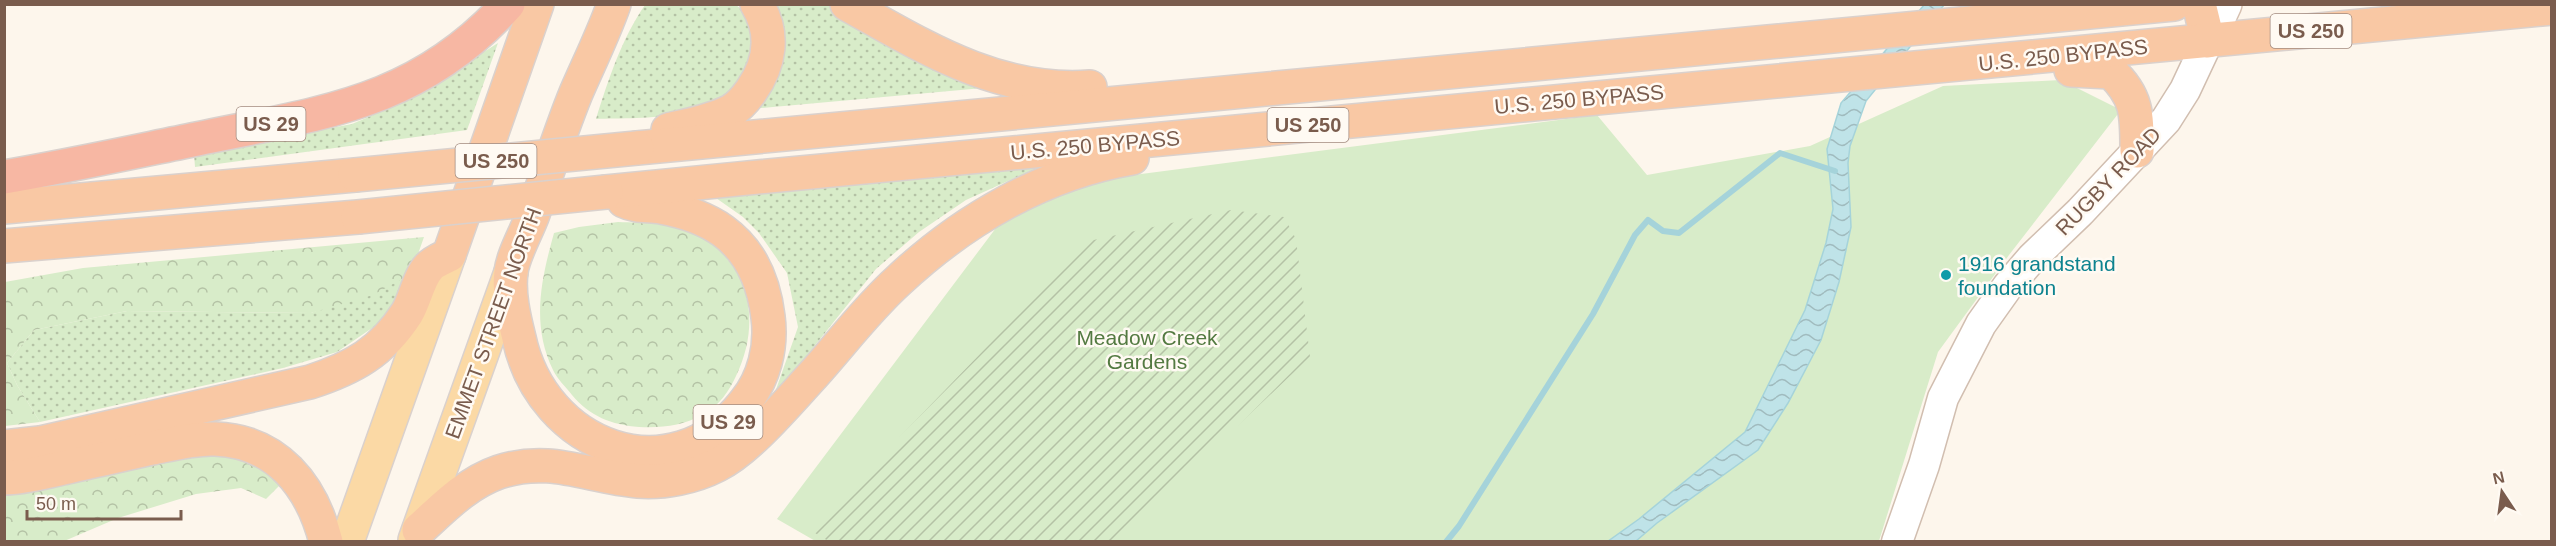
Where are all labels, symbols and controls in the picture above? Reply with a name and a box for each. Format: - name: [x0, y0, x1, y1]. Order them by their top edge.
- road number: US 250: [2270, 14, 2352, 48]
- street label: U.S. 250 BYPASS: [1977, 35, 2149, 75]
- street label: U.S. 250 BYPASS: [1493, 80, 1665, 118]
- road number: US 29: [236, 107, 306, 141]
- road number: US 250: [1268, 108, 1348, 142]
- street label: RUGBY ROAD: [2051, 122, 2165, 240]
- street label: U.S. 250 BYPASS: [1009, 126, 1181, 164]
- road number: US 250: [456, 144, 536, 178]
- street label: EMMET STREET NORTH: [440, 204, 546, 442]
- place label: 1916 grandstand foundation: [1958, 252, 2116, 299]
- marker: 1916 grandstand foundation: [1939, 268, 1953, 282]
- park label: Meadow Creek Gardens: [1076, 326, 1218, 373]
- road number: US 29: [694, 405, 762, 439]
- north arrow: [2472, 462, 2532, 522]
- text: N: [2491, 468, 2506, 487]
- scale bar: [27, 483, 182, 521]
- text: 50 m: [36, 494, 76, 514]

